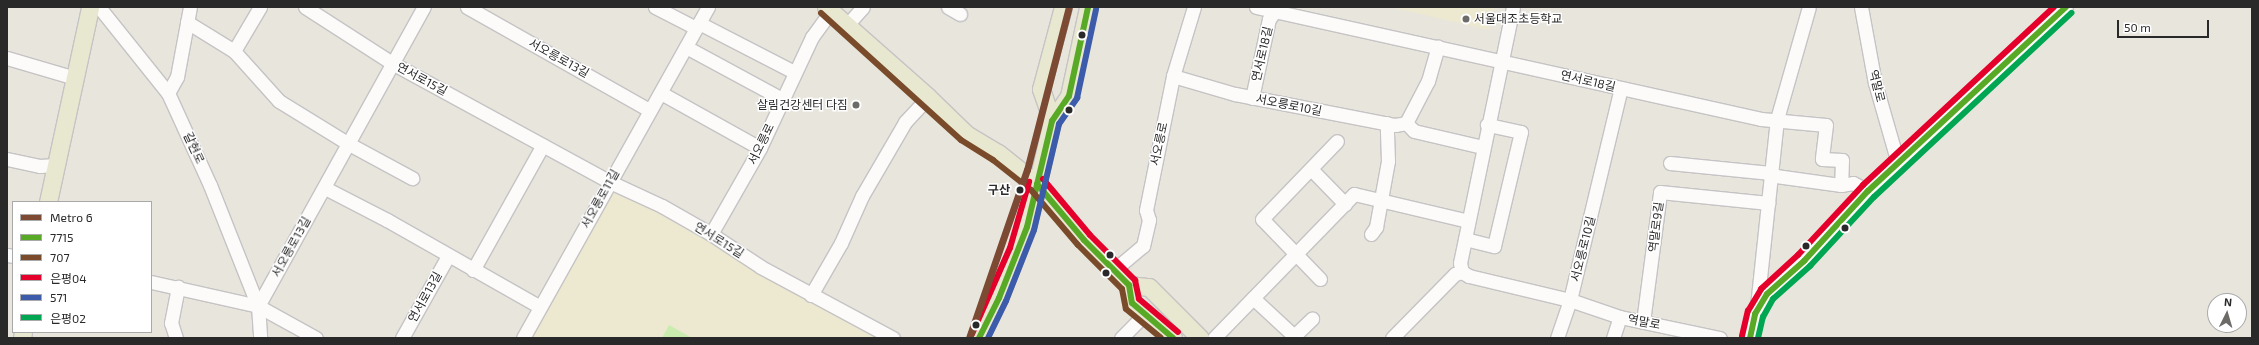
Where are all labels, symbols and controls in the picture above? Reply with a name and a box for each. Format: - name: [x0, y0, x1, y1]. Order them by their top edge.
- place label: 서울대조초등학교: [1474, 12, 1562, 26]
- scale bar: [2119, 12, 2211, 38]
- marker: 서울대조초등학교: [1461, 14, 1471, 24]
- text: 50 m: [2124, 20, 2151, 34]
- street label: 연서로18길: [1249, 25, 1275, 83]
- unlabelled marker: [1077, 30, 1087, 40]
- street label: 서오릉로13길: [526, 36, 592, 80]
- street label: 연서로15길: [394, 60, 450, 98]
- street label: 연서로18길: [1559, 68, 1617, 94]
- street label: 역말로: [1866, 68, 1888, 104]
- street label: 서오릉로10길: [1255, 92, 1323, 118]
- place label: 살림건강센터 다짐: [757, 98, 848, 112]
- marker: 살림건강센터 다짐: [851, 100, 861, 110]
- unlabelled marker: [1064, 105, 1074, 115]
- street label: 서오릉로: [745, 121, 777, 167]
- street label: 서오릉로: [1147, 121, 1171, 167]
- street label: 갈현로: [180, 130, 208, 166]
- street label: 서오릉로11길: [578, 167, 622, 231]
- place label: 구산: [988, 183, 1010, 197]
- marker: 구산: [1013, 183, 1027, 197]
- legend: [12, 201, 152, 333]
- street label: 역말로9길: [1646, 201, 1666, 253]
- text: Metro 6: [50, 210, 93, 224]
- street label: 서오릉로13길: [269, 214, 313, 280]
- street label: 서오릉로10길: [1568, 215, 1598, 283]
- street label: 연서로15길: [692, 219, 746, 261]
- unlabelled marker: [1840, 223, 1850, 233]
- text: 7715: [50, 230, 74, 244]
- unlabelled marker: [1801, 241, 1811, 251]
- text: 707: [50, 250, 70, 264]
- unlabelled marker: [1105, 250, 1115, 260]
- unlabelled marker: [1101, 268, 1111, 278]
- street label: 연서로13길: [405, 269, 445, 325]
- text: 은평04: [50, 271, 87, 285]
- text: 571: [50, 290, 67, 304]
- north arrow: [2207, 293, 2247, 333]
- text: N: [2223, 295, 2233, 308]
- text: 은평02: [50, 311, 86, 325]
- street label: 역말로: [1626, 312, 1662, 332]
- unlabelled marker: [971, 320, 981, 330]

